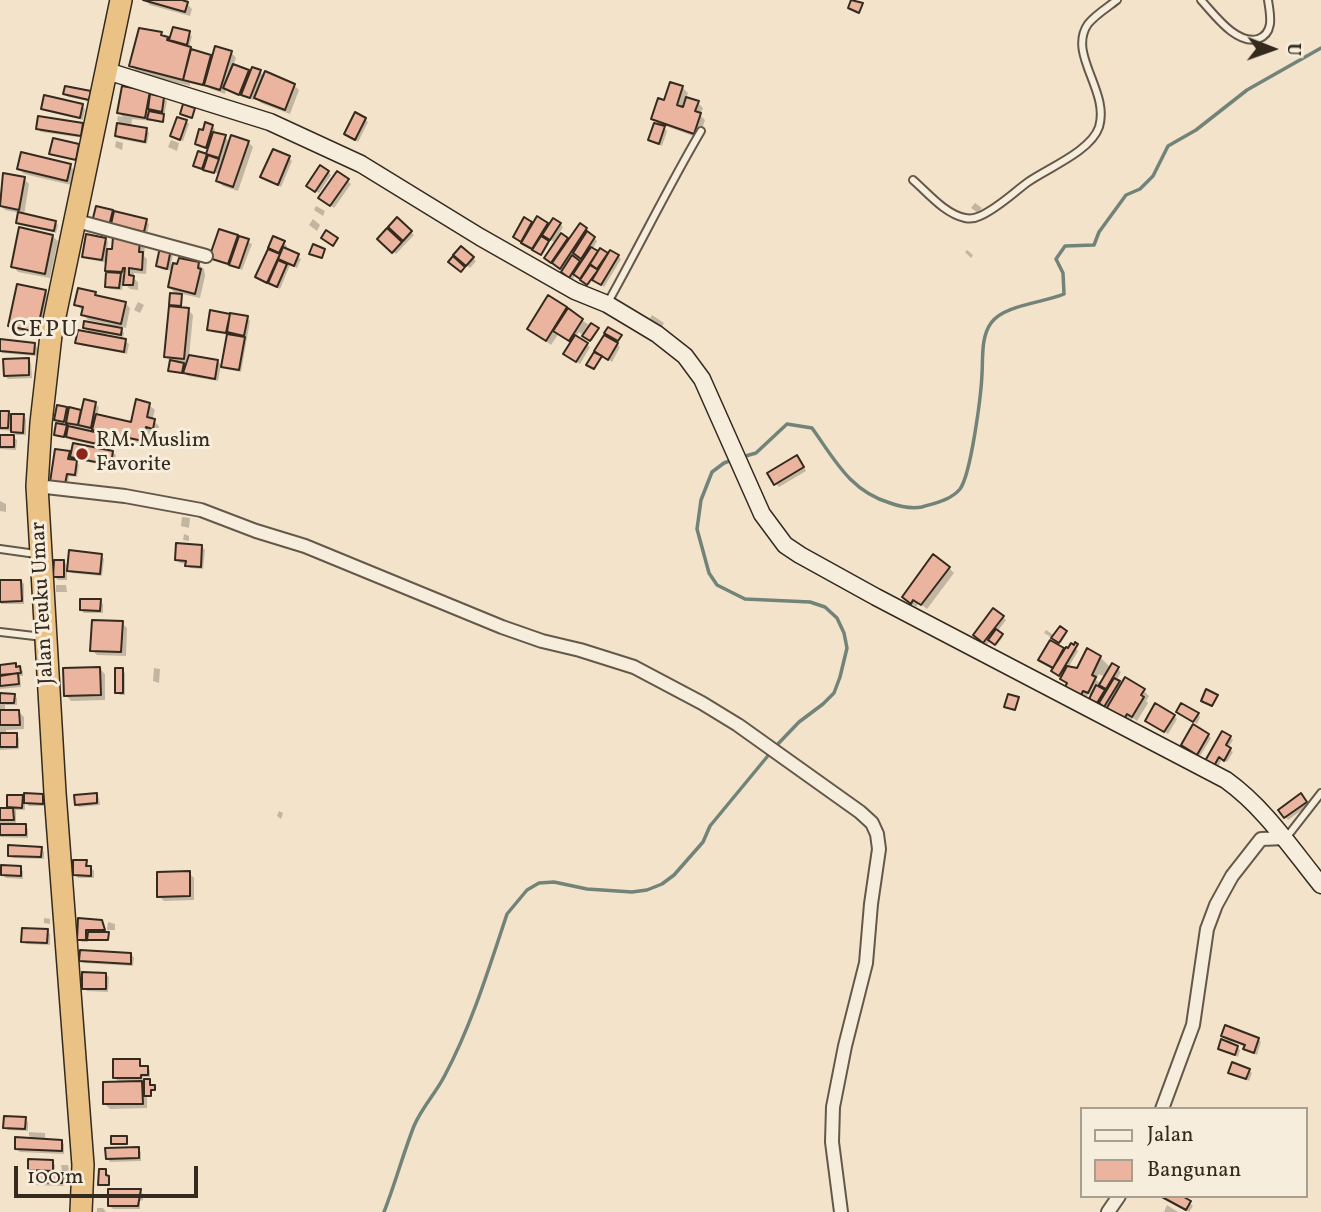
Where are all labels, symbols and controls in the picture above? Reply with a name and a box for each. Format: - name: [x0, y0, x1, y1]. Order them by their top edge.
- north arrow: [1237, 14, 1307, 84]
- text: U: [1280, 43, 1306, 56]
- district label: CEPU: [11, 318, 79, 346]
- place label: RM. Muslim Favorite: [96, 429, 210, 479]
- marker: RM. Muslim Favorite: [74, 446, 90, 462]
- street label: Jalan Teuku Umar: [27, 521, 61, 685]
- legend: [1080, 1107, 1307, 1198]
- text: Jalan: [1147, 1121, 1194, 1150]
- scale bar: [18, 1152, 201, 1196]
- text: Bangunan: [1147, 1156, 1241, 1185]
- text: 100 m: [27, 1163, 84, 1192]

